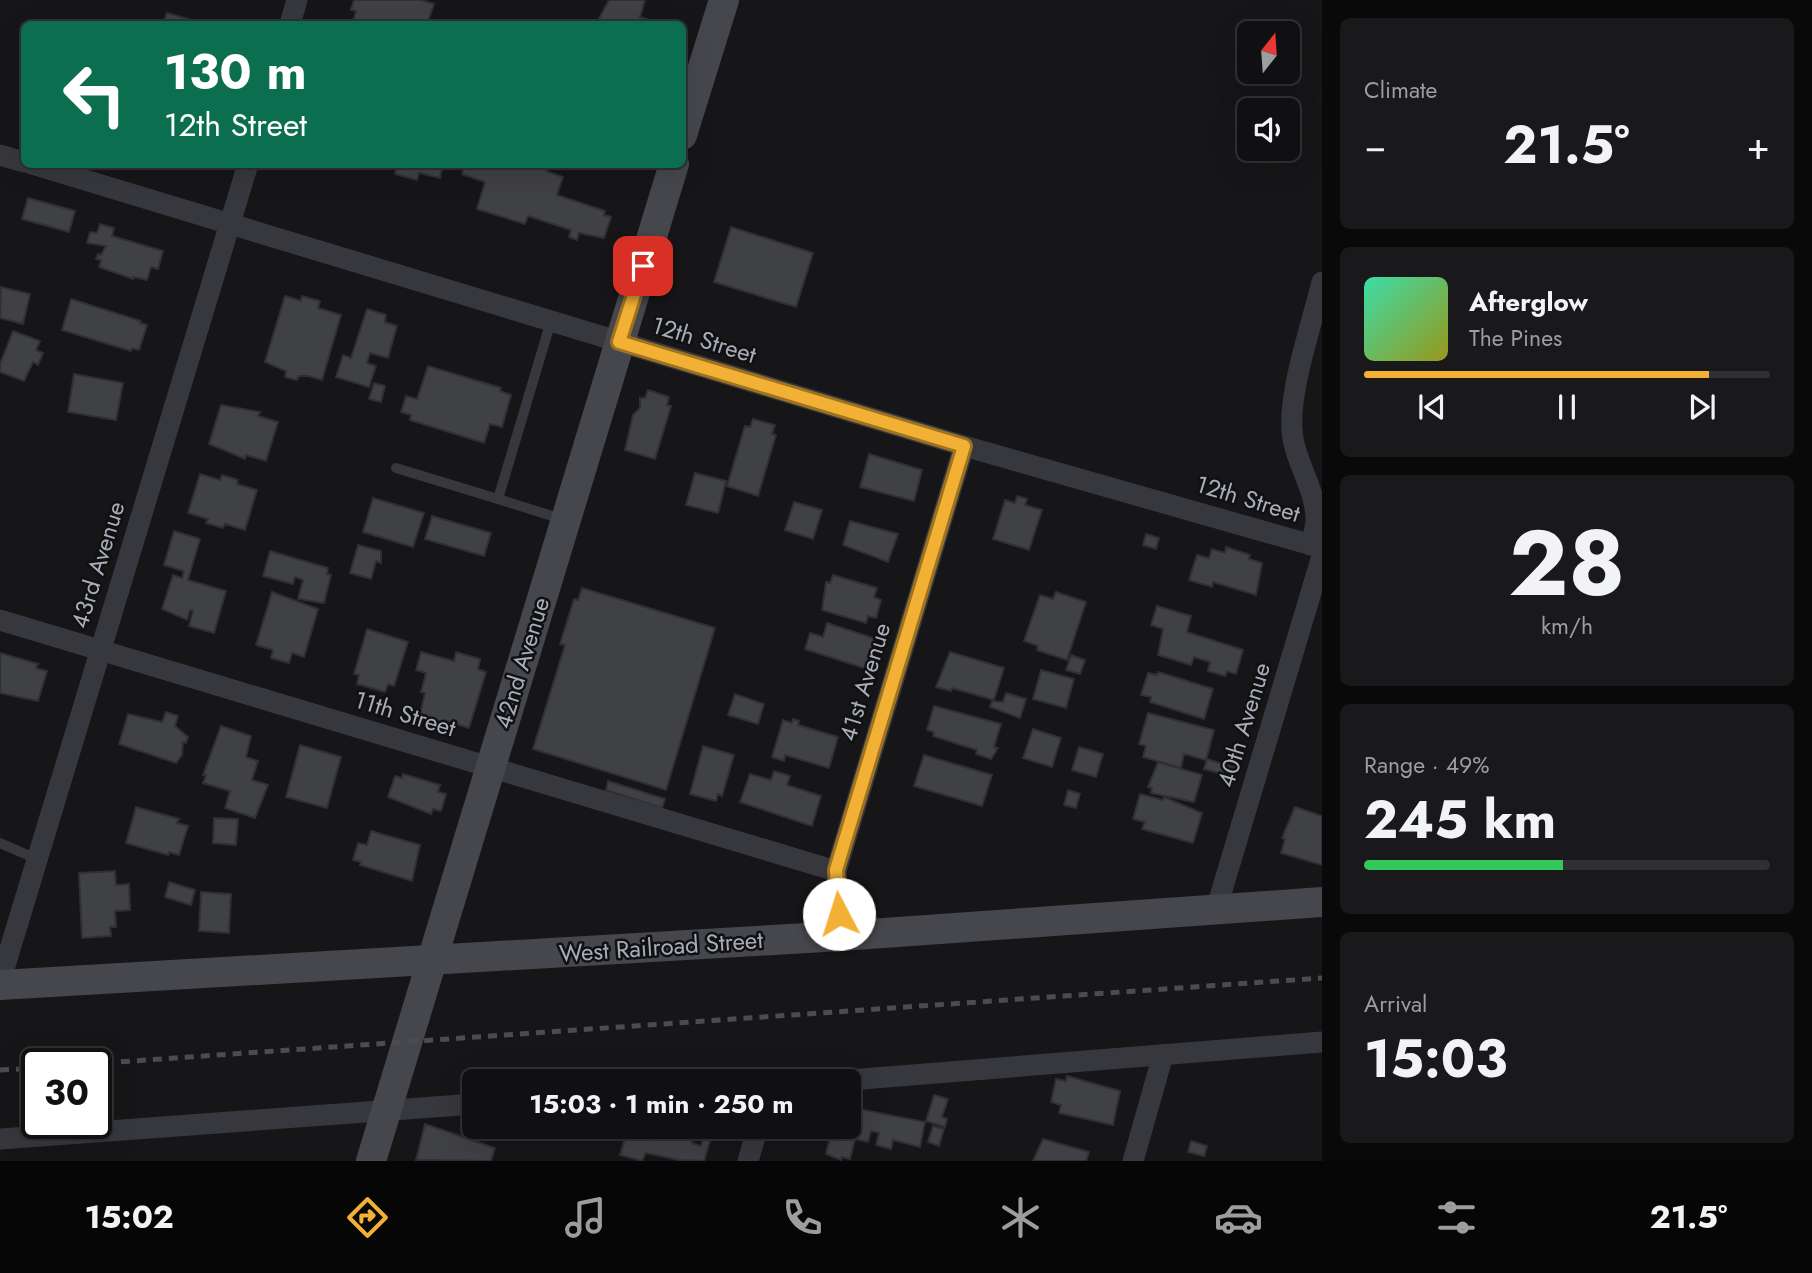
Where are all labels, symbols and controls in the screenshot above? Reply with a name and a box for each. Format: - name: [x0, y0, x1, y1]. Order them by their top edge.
- north arrow: [1237, 21, 1300, 84]
- map controls: [1237, 21, 1300, 161]
- text: 130 m: [164, 37, 307, 107]
- icon: left: [49, 49, 140, 140]
- text: Climate: [1364, 73, 1437, 107]
- button: sound: [1237, 98, 1300, 161]
- text: 12th Street: [164, 102, 307, 148]
- text: 21.5°: [1503, 107, 1630, 183]
- text: −: [1364, 118, 1386, 173]
- text: +: [1747, 118, 1770, 173]
- pin: [613, 236, 673, 296]
- icon: arrive: [624, 247, 662, 285]
- text: Afterglow: [1469, 283, 1588, 321]
- street label: 12th Street: [648, 307, 761, 372]
- text: The Pines: [1469, 321, 1562, 355]
- icon: previous: [1413, 388, 1451, 426]
- icon: pause: [1548, 388, 1586, 426]
- icon: next: [1683, 388, 1721, 426]
- street label: 12th Street: [1192, 466, 1305, 531]
- street label: 43rd Avenue: [62, 497, 133, 633]
- text: 28: [1509, 498, 1625, 629]
- street label: 42nd Avenue: [485, 593, 558, 733]
- text: km/h: [1541, 609, 1593, 643]
- street label: 41st Avenue: [830, 618, 899, 745]
- street label: 40th Avenue: [1208, 658, 1279, 792]
- street label: 11th Street: [350, 682, 460, 746]
- text: Range · 49%: [1364, 748, 1490, 782]
- text: 245 km: [1364, 782, 1556, 858]
- position arrow: [802, 877, 876, 951]
- street label: West Railroad Street: [558, 922, 764, 971]
- text: Arrival: [1364, 987, 1427, 1021]
- text: 15:03: [1364, 1021, 1507, 1097]
- speed limit sign: 30: [21, 1048, 112, 1139]
- text: 15:03 · 1 min · 250 m: [529, 1085, 794, 1123]
- icon: directions: [343, 1193, 392, 1242]
- icon: music: [561, 1193, 610, 1242]
- icon: phone: [778, 1193, 827, 1242]
- icon: climate: [996, 1193, 1045, 1242]
- icon: car: [1214, 1193, 1263, 1242]
- icon: filters: [1432, 1193, 1481, 1242]
- text: 15:02: [84, 1194, 174, 1240]
- text: 21.5°: [1650, 1194, 1727, 1240]

